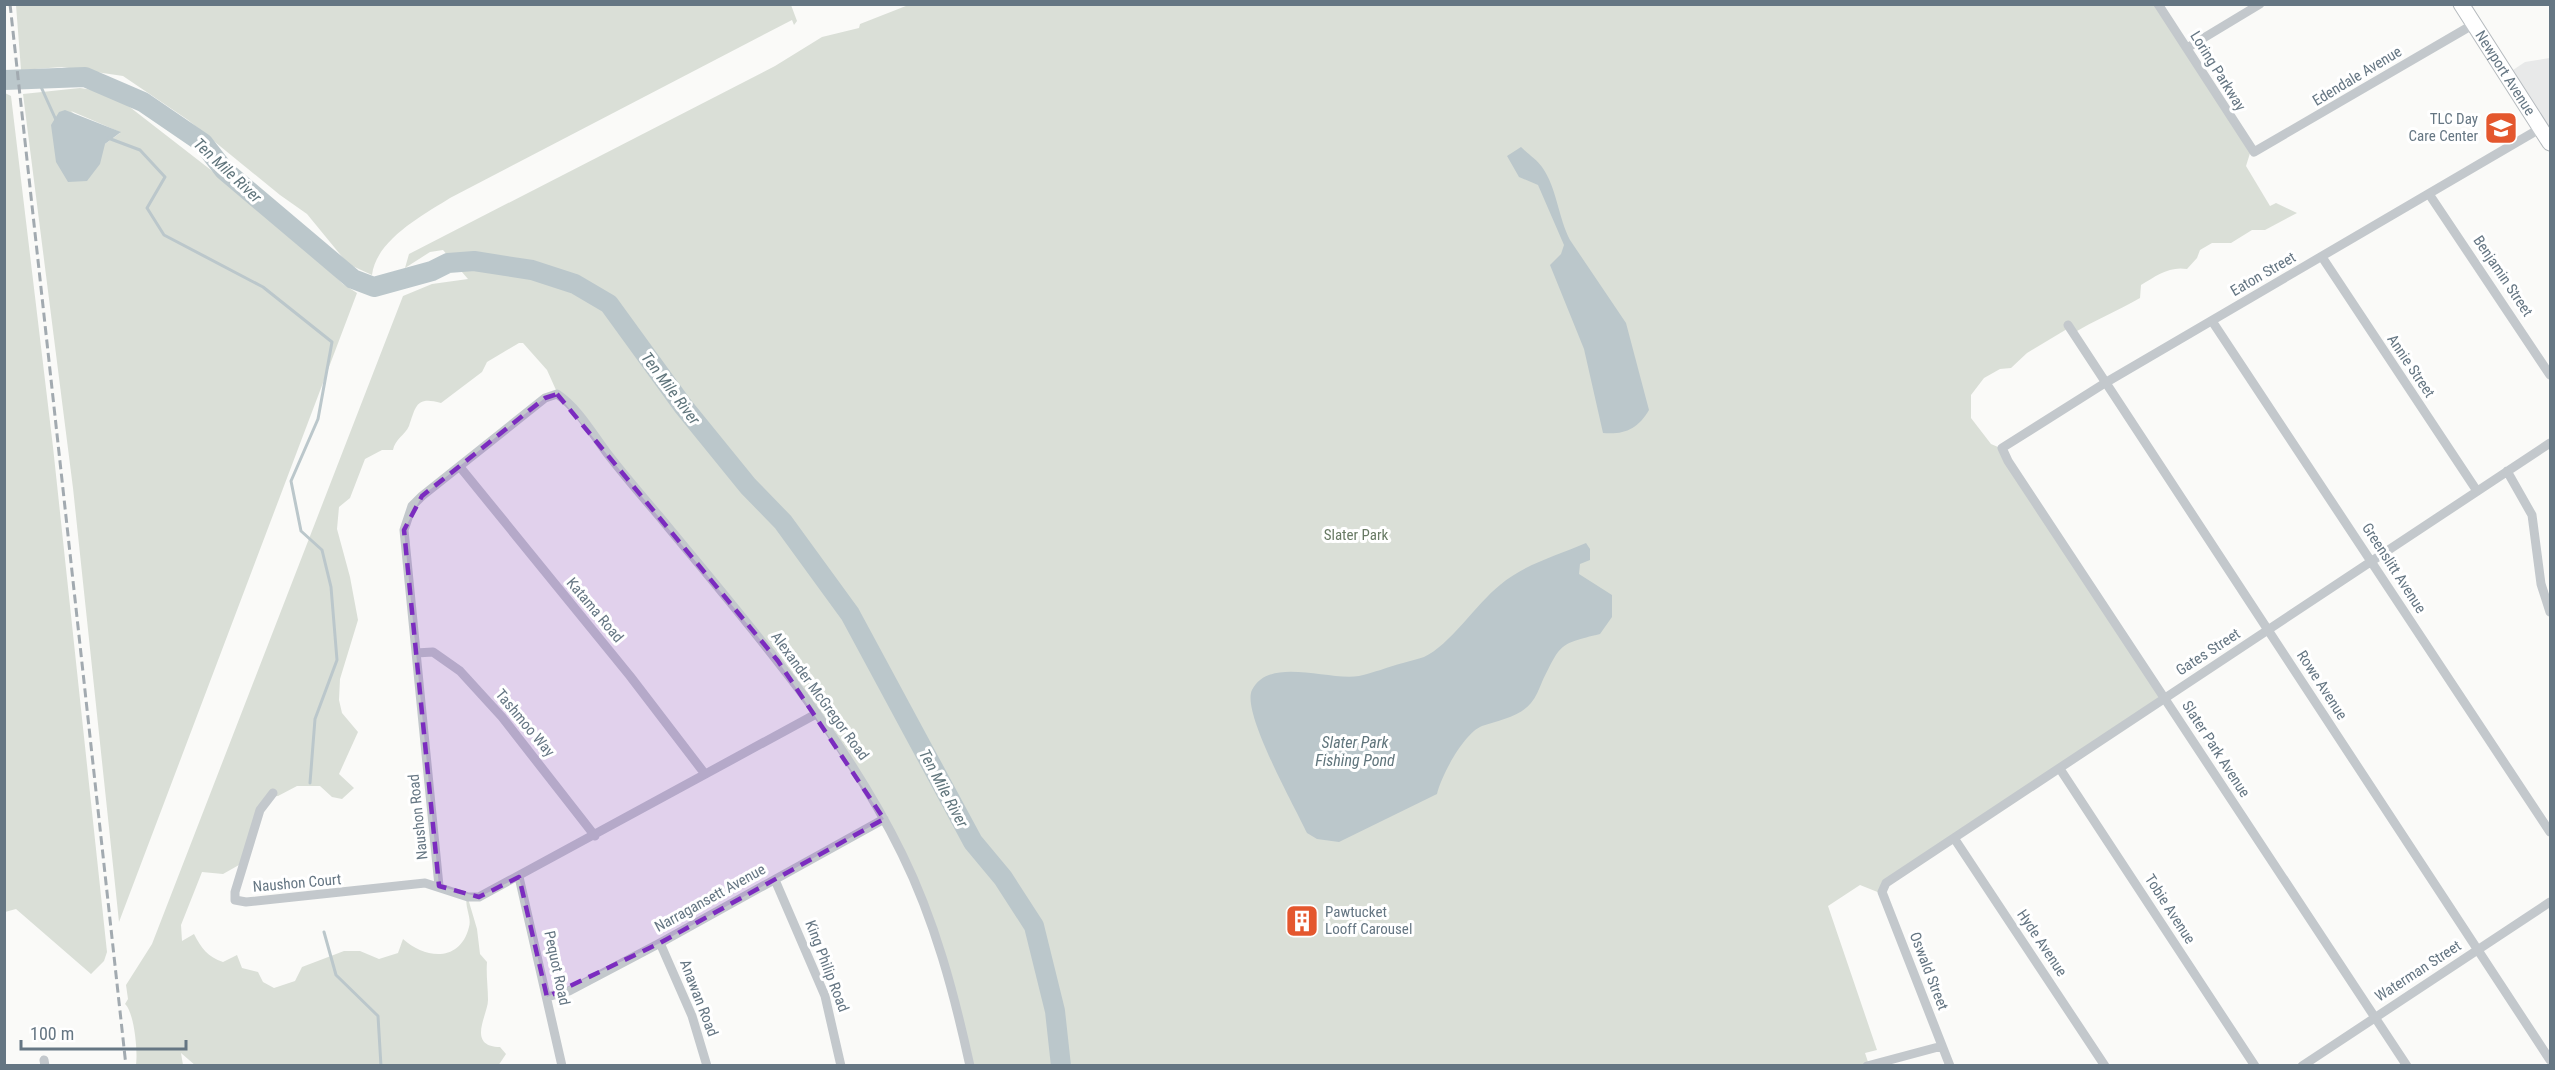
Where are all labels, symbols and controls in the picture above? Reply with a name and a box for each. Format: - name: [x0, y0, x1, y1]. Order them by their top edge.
- street label: Newport Avenue: [2471, 27, 2539, 119]
- street label: Loring Parkway: [2186, 28, 2250, 114]
- street label: Edendale Avenue: [2309, 42, 2405, 110]
- place label: TLC Day Care Center: [2409, 110, 2478, 145]
- school or university icon: TLC Day Care Center: [2483, 110, 2519, 146]
- water label: Ten Mile River: [190, 134, 266, 207]
- street label: Benjamin Street: [2469, 232, 2537, 320]
- street label: Eaton Street: [2227, 248, 2299, 300]
- street label: Annie Street: [2383, 331, 2439, 401]
- water label: Ten Mile River: [637, 348, 705, 429]
- street label: Greenslitt Avenue: [2358, 520, 2430, 616]
- park label: Slater Park: [1324, 526, 1389, 544]
- street label: Katama Road: [563, 574, 627, 646]
- street label: Gates Street: [2173, 625, 2243, 679]
- street label: Alexander McGregor Road: [767, 628, 873, 764]
- street label: Rowe Avenue: [2293, 647, 2351, 723]
- street label: Tashmoo Way: [492, 686, 558, 760]
- street label: Slater Park Avenue: [2178, 697, 2254, 801]
- water label: Slater Park Fishing Pond: [1315, 733, 1395, 770]
- water label: Ten Mile River: [915, 746, 973, 832]
- street label: Naushon Road: [405, 773, 431, 861]
- street label: Narragansett Avenue: [652, 860, 768, 936]
- street label: Naushon Court: [252, 870, 342, 896]
- street label: Tobie Avenue: [2141, 871, 2199, 947]
- building icon: Pawtucket Looff Carousel: [1284, 903, 1320, 939]
- place label: Pawtucket Looff Carousel: [1325, 903, 1412, 938]
- street label: Hyde Avenue: [2013, 906, 2071, 980]
- street label: King Philip Road: [801, 918, 853, 1014]
- street label: Pequot Road: [540, 929, 574, 1007]
- street label: Oswald Street: [1906, 929, 1952, 1013]
- street label: Waterman Street: [2372, 937, 2464, 1005]
- street label: Anawan Road: [676, 957, 722, 1039]
- scale bar: [21, 1013, 186, 1051]
- text: 100 m: [30, 1023, 74, 1044]

